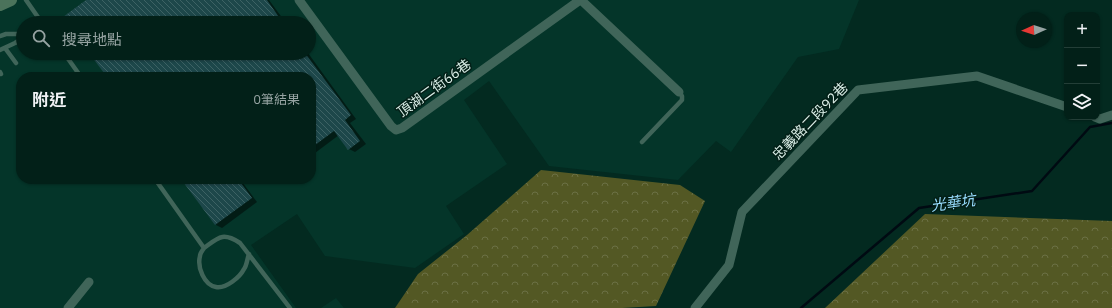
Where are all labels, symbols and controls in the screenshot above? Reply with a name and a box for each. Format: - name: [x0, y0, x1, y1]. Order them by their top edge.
- north arrow: [1016, 12, 1052, 48]
- map controls: [1064, 12, 1100, 120]
- button: +: [1064, 12, 1100, 48]
- search box: [16, 16, 316, 60]
- icon: search: [30, 27, 52, 49]
- text: 搜尋地點: [62, 30, 122, 49]
- button: −: [1064, 48, 1100, 84]
- street label: 頂湖二街66巷: [394, 55, 474, 121]
- street label: 忠義路二段92巷: [769, 78, 851, 164]
- button: layers: [1064, 84, 1100, 120]
- text: 附近: [32, 89, 66, 111]
- text: 0筆結果: [253, 91, 300, 108]
- water label: 光華坑: [929, 190, 979, 215]

